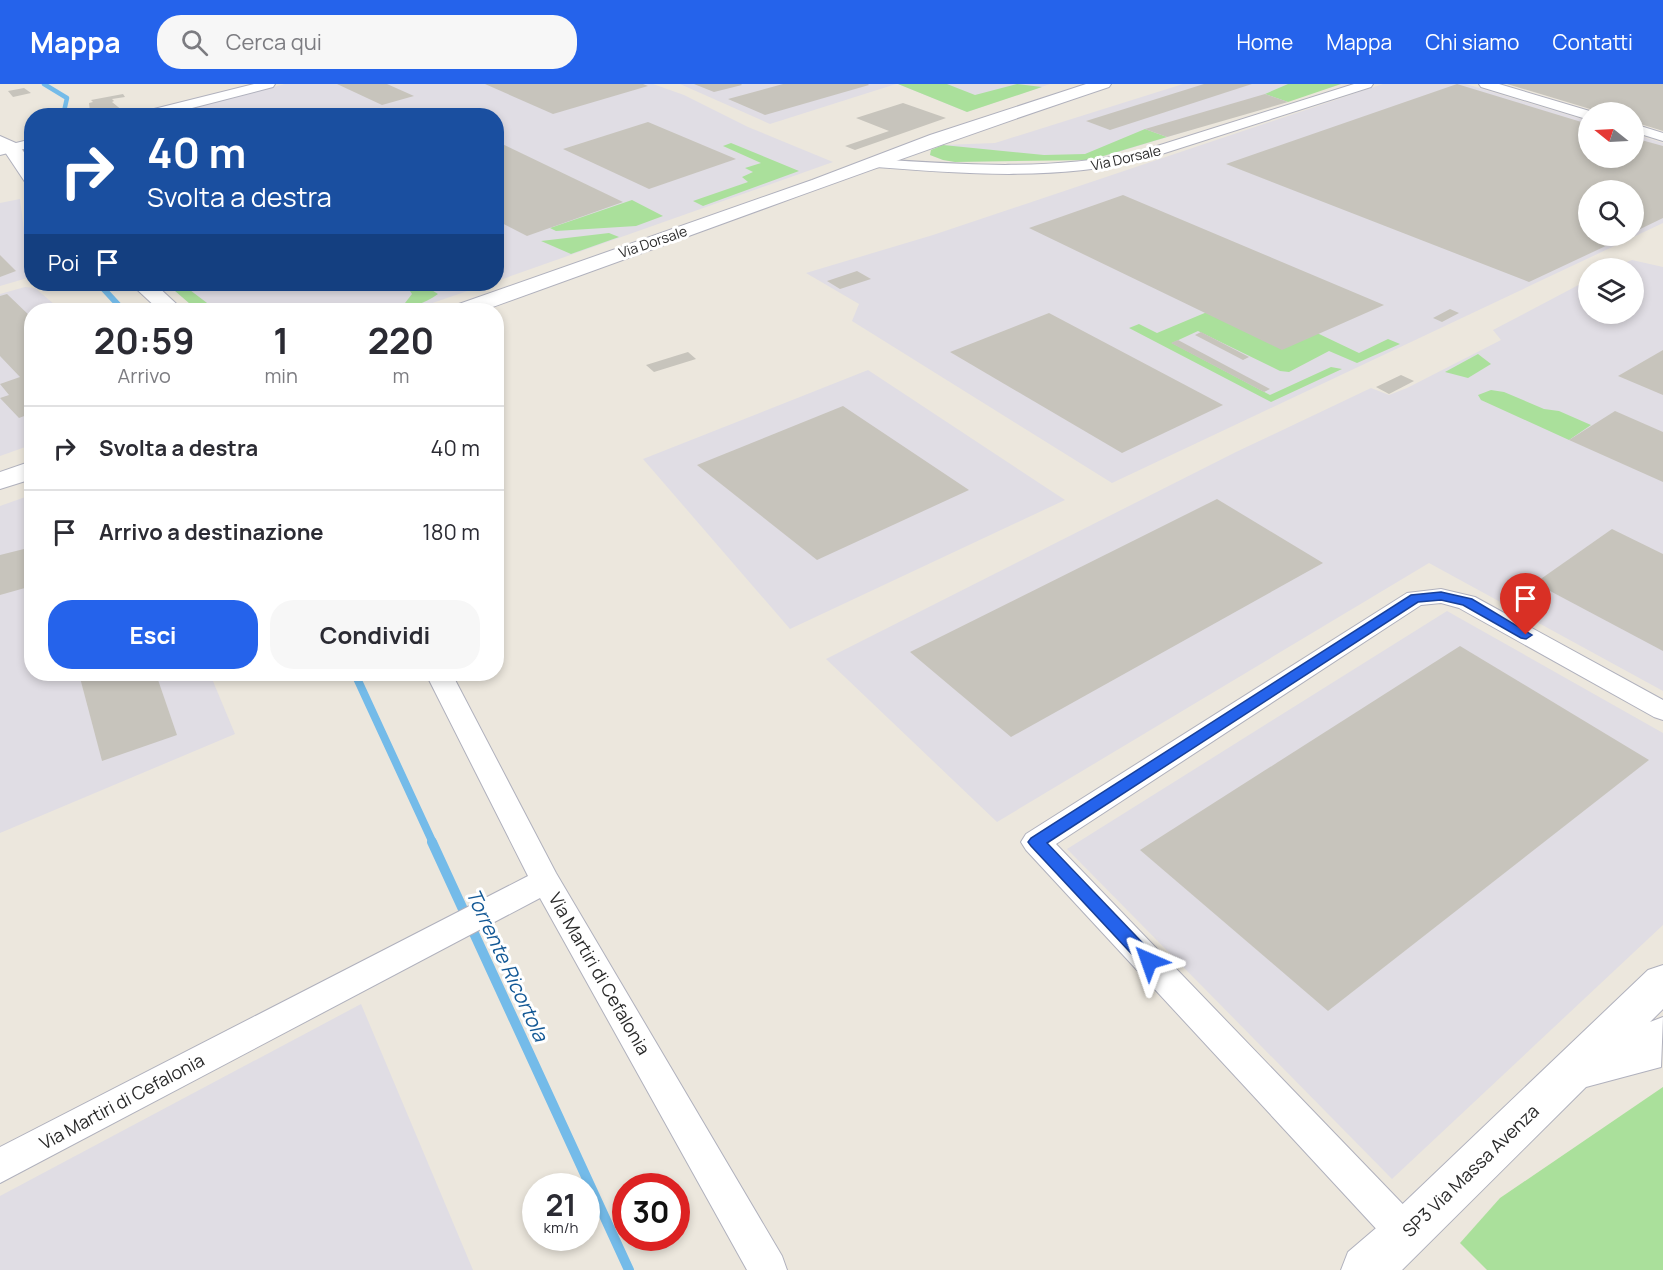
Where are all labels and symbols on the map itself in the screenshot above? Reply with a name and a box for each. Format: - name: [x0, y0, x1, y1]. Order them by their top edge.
- north arrow: [1578, 102, 1644, 168]
- street label: Via Dorsale: [1089, 140, 1163, 175]
- street label: Via Dorsale: [616, 221, 690, 262]
- pin: [1500, 573, 1551, 635]
- water label: Torrente Ricortola: [460, 884, 555, 1046]
- street label: Via Martiri di Cefalonia: [544, 888, 656, 1059]
- position arrow: [1117, 929, 1181, 993]
- street label: Via Martiri di Cefalonia: [35, 1047, 208, 1155]
- street label: SP3 Via Massa Avenza: [1397, 1099, 1544, 1242]
- speed limit sign: 30: [612, 1173, 690, 1251]

